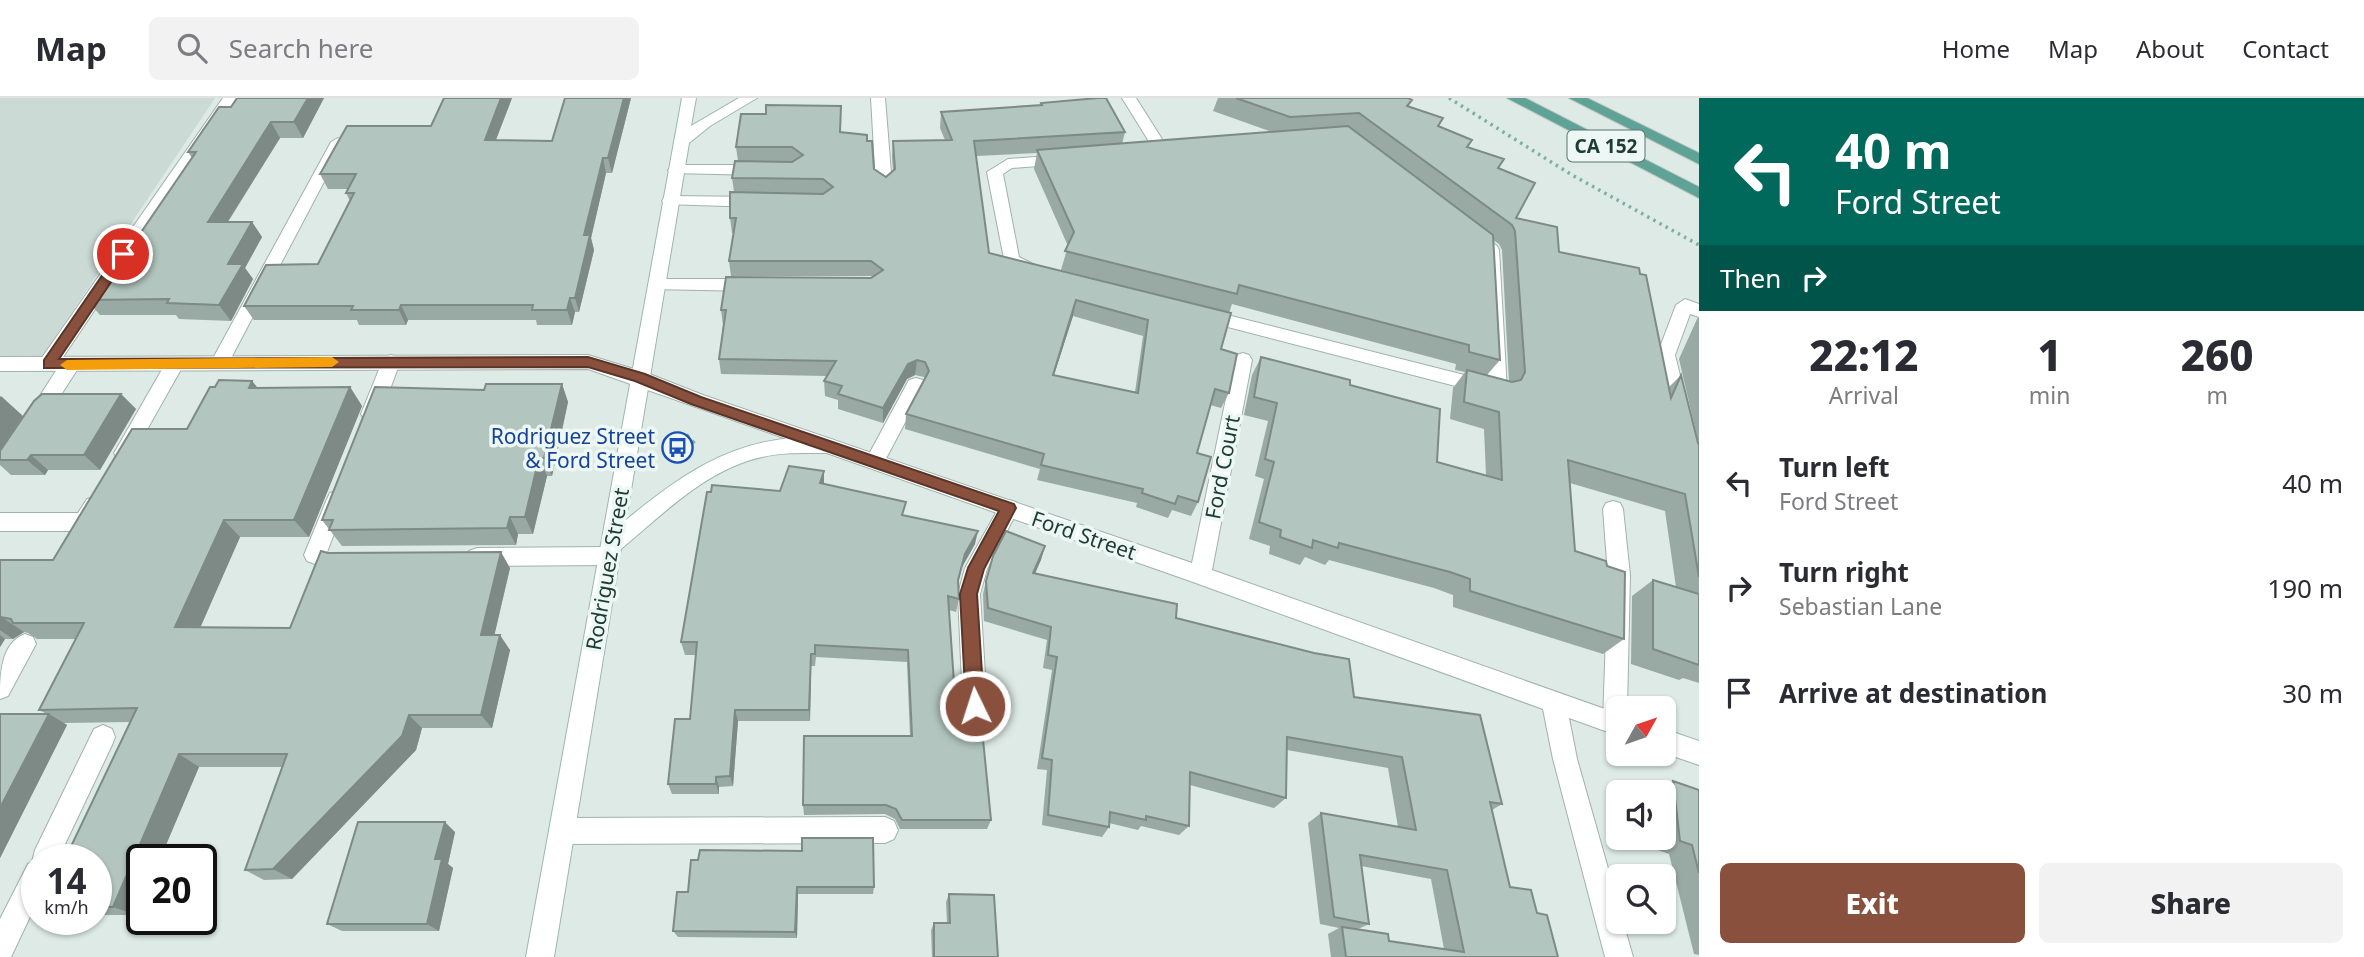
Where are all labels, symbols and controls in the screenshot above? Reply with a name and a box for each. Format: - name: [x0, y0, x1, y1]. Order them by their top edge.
- search box: [149, 17, 639, 80]
- text: Map: [35, 26, 107, 71]
- icon: search: [173, 29, 211, 67]
- text: Search here: [229, 30, 373, 66]
- text: Home: [1942, 32, 2010, 65]
- text: Map: [2048, 32, 2098, 65]
- text: About: [2136, 32, 2204, 65]
- text: Contact: [2242, 32, 2329, 65]
- text: 40 m: [1835, 117, 1952, 183]
- icon: left: [1720, 126, 1811, 217]
- road number: CA 152: [1568, 130, 1644, 162]
- text: Ford Street: [1835, 180, 2001, 223]
- pin: [93, 224, 153, 284]
- icon: arrive: [104, 235, 142, 273]
- icon: right: [1795, 259, 1833, 297]
- text: Then: [1720, 260, 1781, 296]
- text: 22:12: [1809, 326, 1918, 383]
- text: 1: [2037, 326, 2062, 383]
- text: 260: [2181, 326, 2254, 383]
- text: Arrival: [1829, 379, 1899, 411]
- text: min: [2029, 379, 2070, 411]
- text: m: [2206, 379, 2228, 411]
- street label: Ford Court: [1198, 412, 1246, 521]
- place label: Rodriguez Street & Ford Street: [491, 422, 655, 474]
- bus stop icon: Rodriguez Street & Ford Street: [661, 431, 695, 465]
- text: Turn left: [1779, 449, 1890, 485]
- icon: left: [1720, 464, 1758, 502]
- text: 40 m: [2282, 465, 2343, 501]
- street label: Rodriguez Street: [579, 485, 635, 652]
- text: Ford Street: [1779, 485, 1898, 517]
- street label: Ford Street: [1028, 504, 1140, 566]
- text: Turn right: [1779, 554, 1909, 590]
- icon: right: [1720, 569, 1758, 607]
- text: 190 m: [2267, 570, 2343, 606]
- text: Sebastian Lane: [1779, 590, 1942, 622]
- position arrow: [938, 669, 1012, 743]
- icon: arrive: [1720, 674, 1758, 712]
- text: Arrive at destination: [1779, 675, 2048, 711]
- text: 30 m: [2282, 675, 2343, 711]
- north arrow: [1606, 696, 1676, 766]
- map controls: [1606, 696, 1676, 934]
- button: sound: [1606, 780, 1676, 850]
- speed limit sign: 20: [126, 844, 217, 935]
- text: 14: [46, 857, 87, 904]
- button: Exit: [1720, 863, 2025, 943]
- button: Share: [2039, 863, 2343, 943]
- button: search: [1606, 864, 1676, 934]
- text: km/h: [44, 895, 89, 919]

